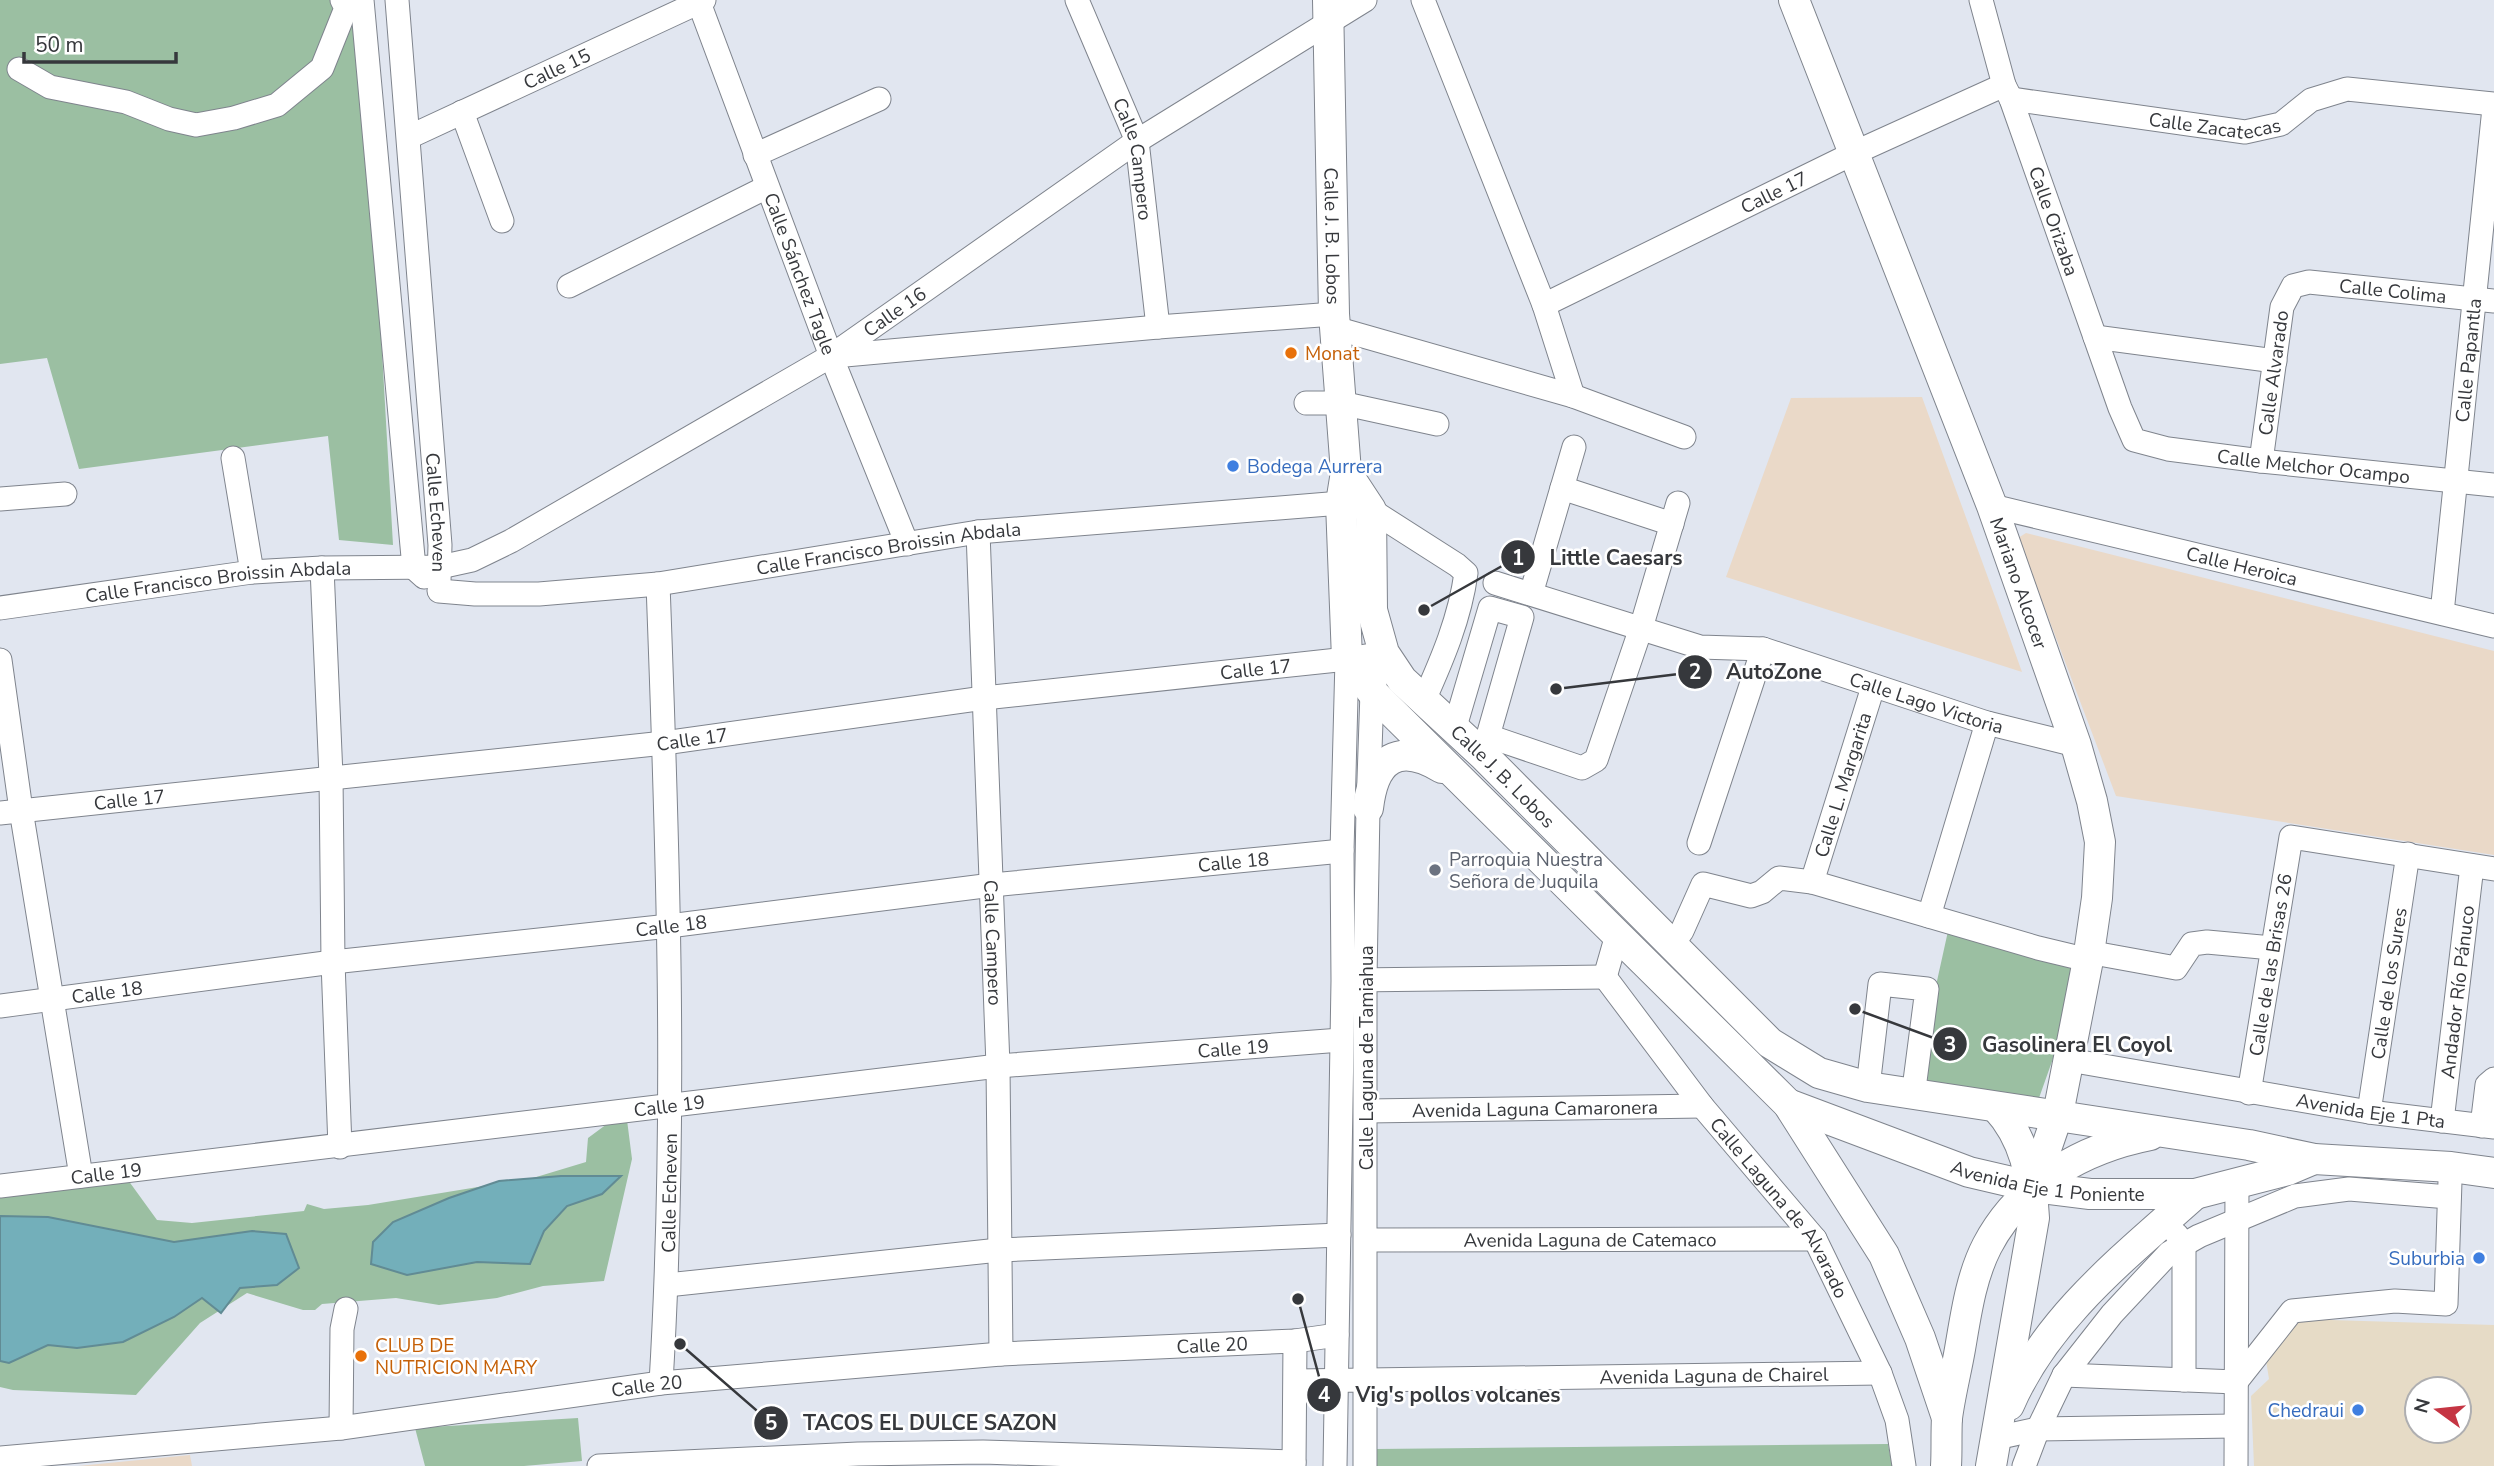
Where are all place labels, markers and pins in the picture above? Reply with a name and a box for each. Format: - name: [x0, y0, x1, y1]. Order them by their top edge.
- place label: Monat: [1305, 341, 1360, 367]
- marker: Monat: [1283, 345, 1299, 361]
- place label: Bodega Aurrera: [1247, 454, 1383, 480]
- marker: Bodega Aurrera: [1225, 458, 1241, 474]
- callout: Little Caesars: [1500, 536, 1696, 578]
- callout: AutoZone: [1677, 651, 1836, 693]
- place label: Parroquia Nuestra Señora de Juquila: [1449, 847, 1603, 895]
- marker: Parroquia Nuestra Señora de Juquila: [1427, 862, 1443, 878]
- callout: Gasolinera El Coyol: [1932, 1023, 2186, 1065]
- place label: Suburbia: [2389, 1246, 2465, 1272]
- marker: Suburbia: [2471, 1250, 2487, 1266]
- place label: CLUB DE NUTRICION MARY: [375, 1333, 538, 1381]
- marker: CLUB DE NUTRICION MARY: [353, 1348, 369, 1364]
- callout: Vig's pollos volcanes: [1307, 1374, 1575, 1416]
- place label: Chedraui: [2267, 1398, 2344, 1424]
- callout: TACOS EL DULCE SAZON: [754, 1402, 1071, 1444]
- marker: Chedraui: [2350, 1402, 2366, 1418]

